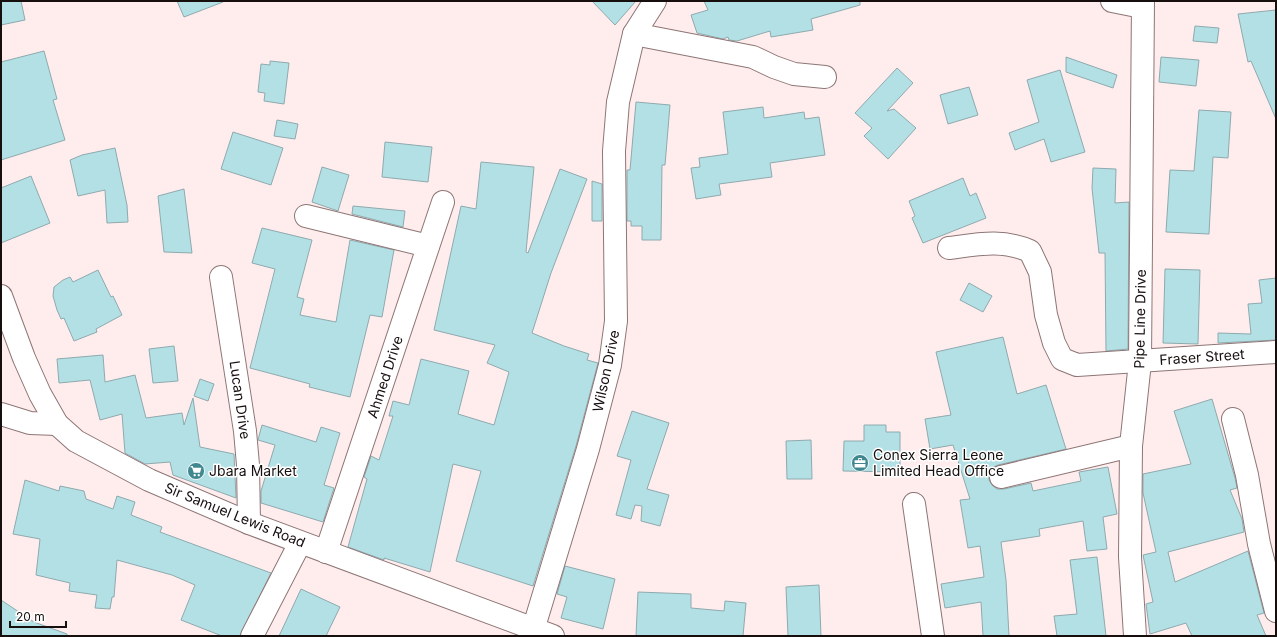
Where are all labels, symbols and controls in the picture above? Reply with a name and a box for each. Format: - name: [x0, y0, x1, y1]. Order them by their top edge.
- street label: Pipe Line Drive: [1130, 269, 1149, 369]
- street label: Wilson Drive: [589, 328, 622, 413]
- street label: Ahmed Drive: [363, 334, 406, 420]
- street label: Fraser Street: [1159, 345, 1245, 368]
- street label: Lucan Drive: [227, 360, 254, 440]
- place label: Conex Sierra Leone Limited Head Office: [873, 446, 1004, 479]
- office icon: Conex Sierra Leone Limited Head Office: [850, 453, 870, 473]
- supermarket icon: Jbara Market: [186, 461, 206, 481]
- place label: Jbara Market: [209, 462, 297, 479]
- street label: Sir Samuel Lewis Road: [162, 479, 308, 551]
- scale bar: [10, 603, 66, 629]
- text: 20 m: [16, 609, 45, 624]

